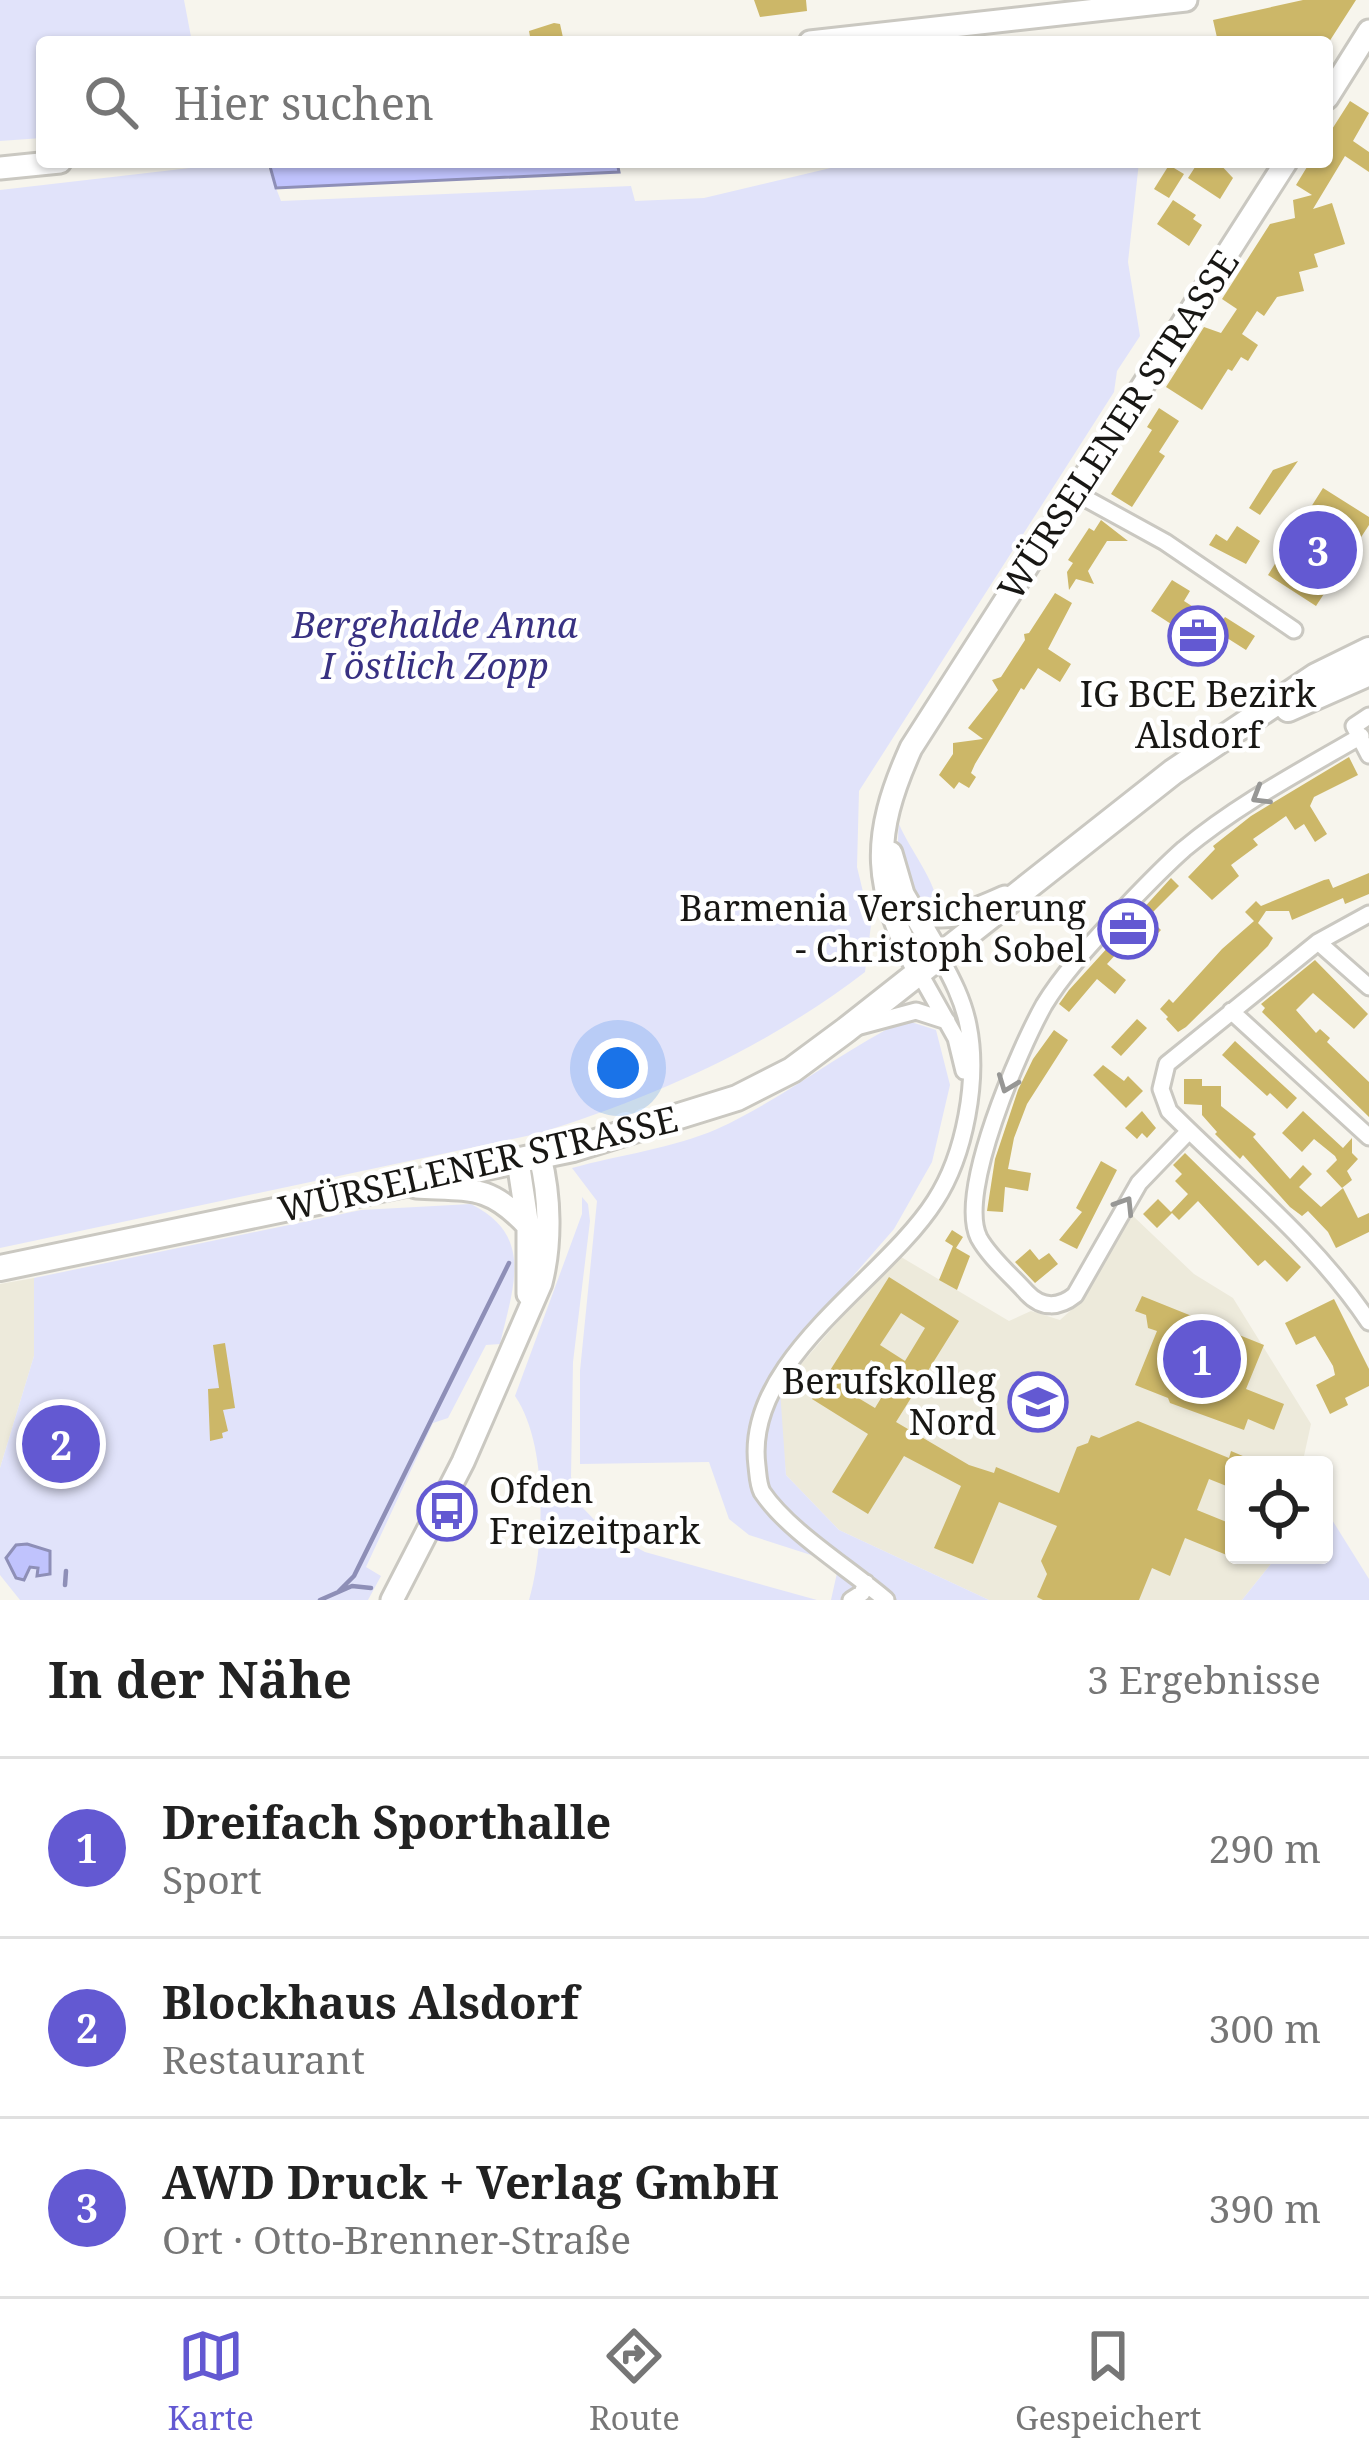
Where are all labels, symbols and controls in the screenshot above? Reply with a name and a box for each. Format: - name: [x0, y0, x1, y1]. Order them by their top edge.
- search box: [36, 36, 1333, 168]
- icon: search: [78, 69, 144, 135]
- text: Hier suchen: [174, 72, 434, 133]
- street label: WÜRSELENER STRASSE: [986, 240, 1249, 609]
- pin: 3: [1279, 505, 1357, 595]
- park label: Bergehalde Anna I östlich Zopp: [291, 600, 578, 690]
- office icon: IG BCE Bezirk Alsdorf: [1167, 605, 1229, 667]
- place label: IG BCE Bezirk Alsdorf: [1080, 669, 1317, 759]
- one-way arrow: [1251, 782, 1273, 804]
- place label: Barmenia Versicherung - Christoph Sobel: [679, 883, 1086, 973]
- office icon: Barmenia Versicherung - Christoph Sobel: [1097, 898, 1159, 960]
- your location: [588, 1038, 648, 1098]
- one-way arrow: [997, 1072, 1022, 1093]
- street label: WÜRSELENER STRASSE: [273, 1094, 682, 1233]
- one-way arrow: [1111, 1196, 1133, 1218]
- pin: 1: [1163, 1314, 1241, 1404]
- place label: Berufskolleg Nord: [782, 1356, 996, 1446]
- school or university icon: Berufskolleg Nord: [1007, 1371, 1069, 1433]
- pin: 2: [22, 1399, 100, 1489]
- map controls: [1225, 1456, 1333, 1564]
- button: locate: [1225, 1456, 1333, 1564]
- place label: Ofden Freizeitpark: [489, 1465, 701, 1555]
- bus stop icon: Ofden Freizeitpark: [416, 1480, 478, 1542]
- text: In der Nähe: [48, 1643, 352, 1713]
- text: 3 Ergebnisse: [1087, 1652, 1321, 1705]
- text: Dreifach Sporthalle: [162, 1791, 611, 1852]
- text: 1: [76, 1821, 98, 1874]
- text: 290 m: [1209, 1821, 1321, 1874]
- text: Sport: [162, 1852, 262, 1905]
- text: Blockhaus Alsdorf: [162, 1971, 579, 2032]
- text: 2: [76, 2001, 98, 2054]
- text: 300 m: [1209, 2001, 1321, 2054]
- text: Restaurant: [162, 2032, 365, 2085]
- text: AWD Druck + Verlag GmbH: [162, 2151, 779, 2212]
- text: 3: [76, 2181, 98, 2234]
- text: 390 m: [1209, 2181, 1321, 2234]
- text: Ort · Otto-Brenner-Straße: [162, 2212, 631, 2265]
- tab: Karte: [167, 2323, 254, 2440]
- tab: Route: [589, 2323, 680, 2440]
- tab: Gespeichert: [1015, 2323, 1201, 2440]

